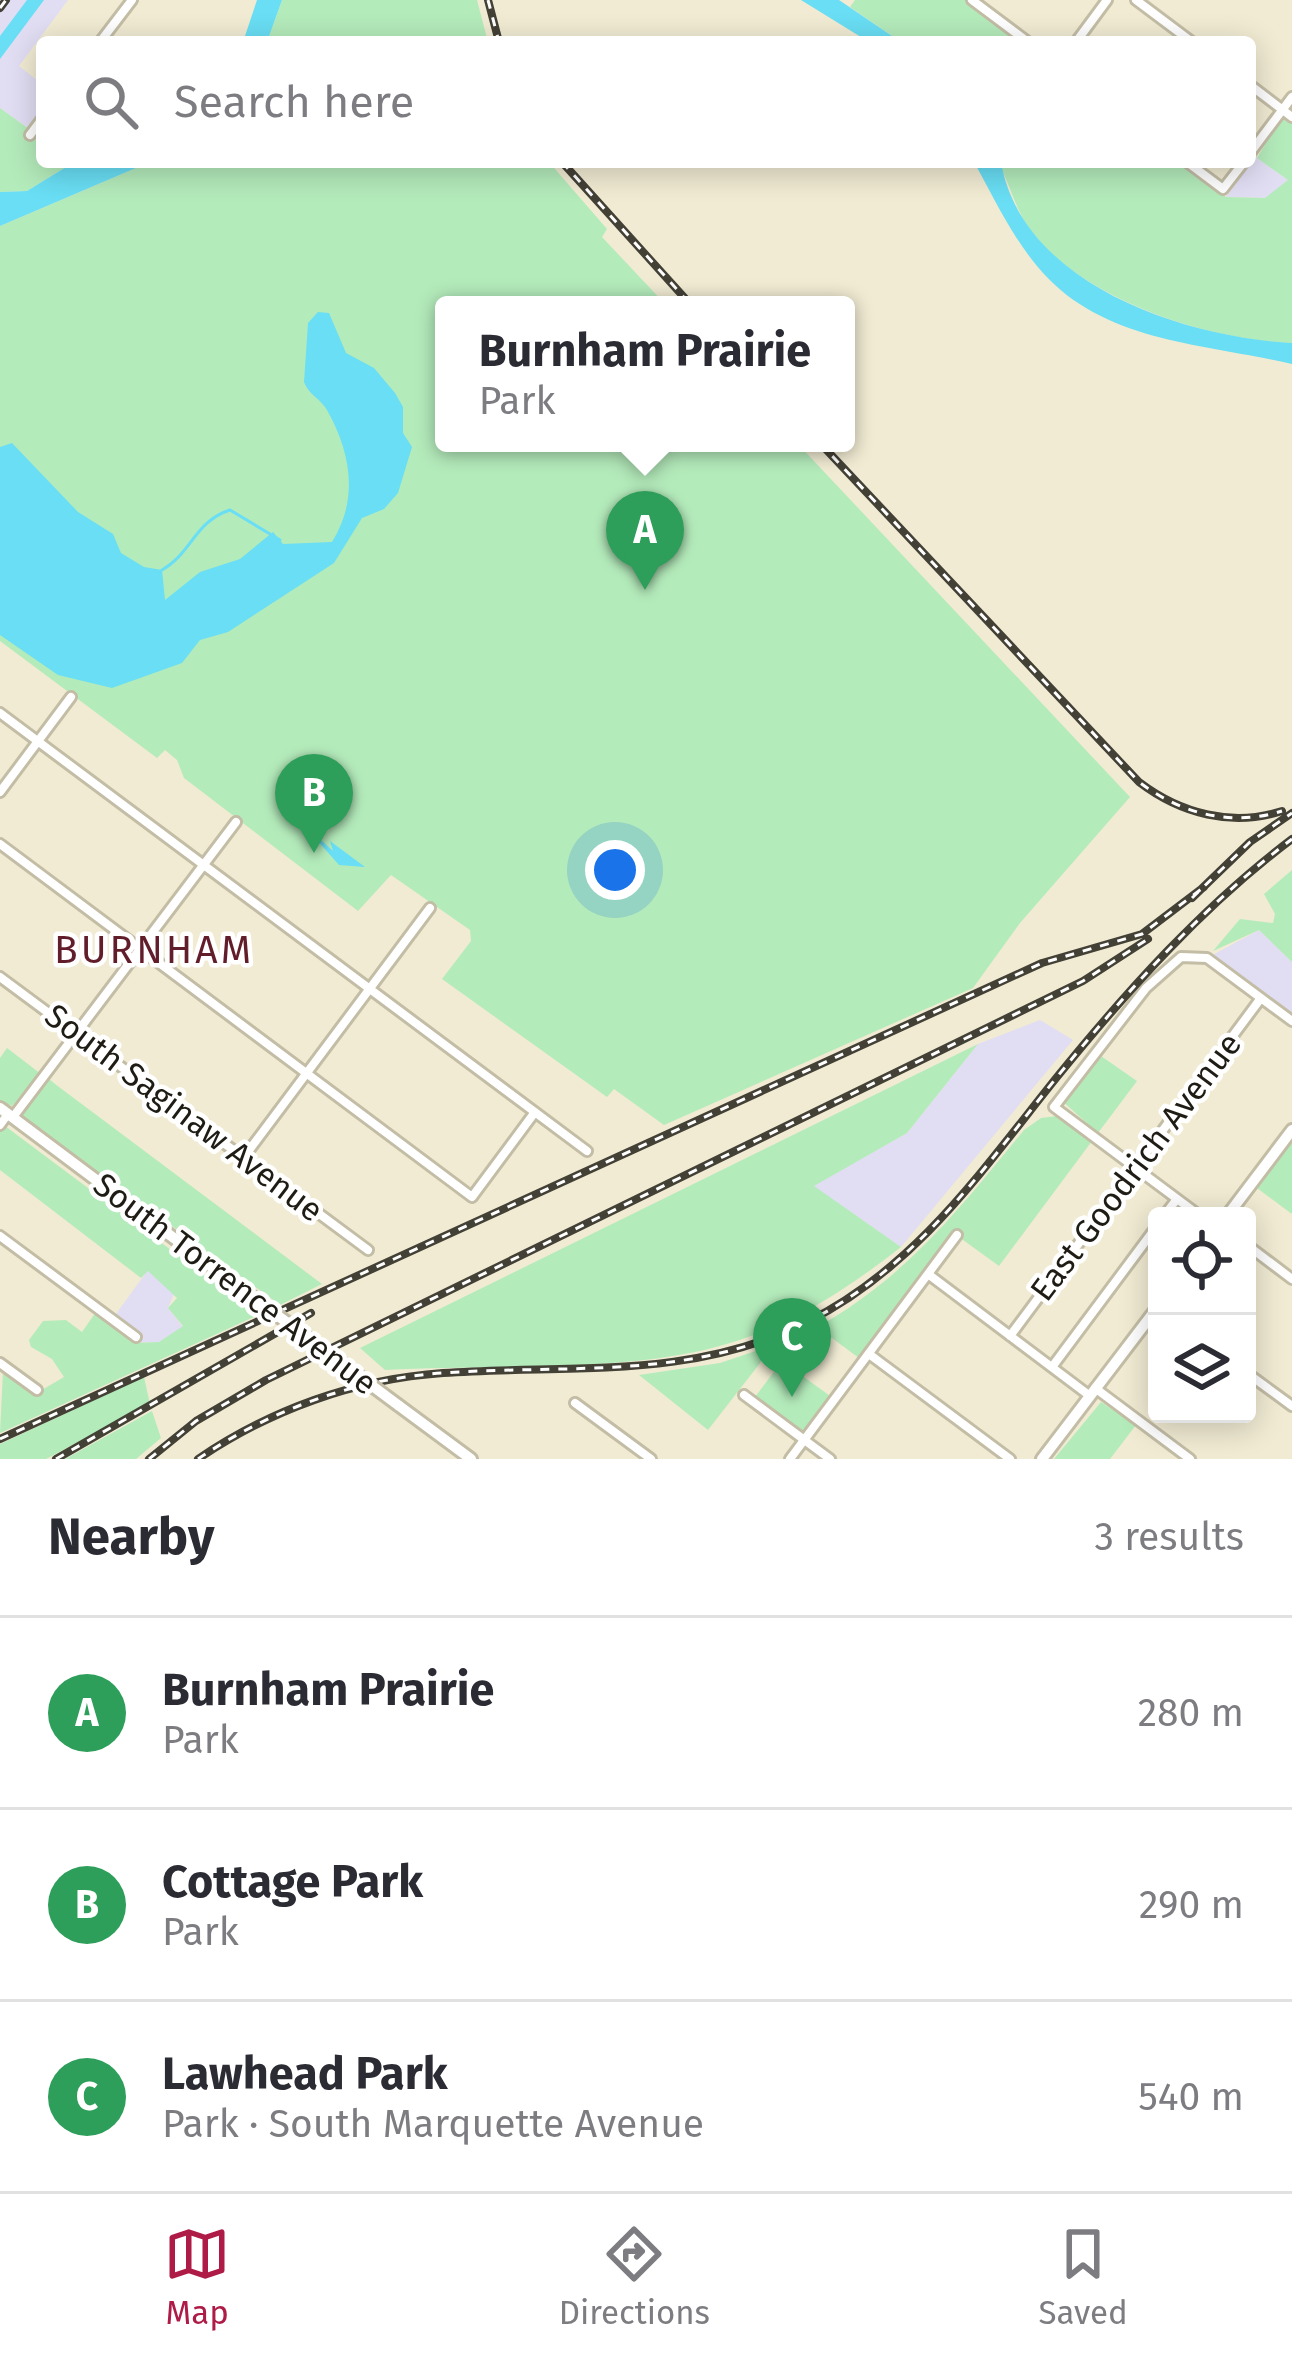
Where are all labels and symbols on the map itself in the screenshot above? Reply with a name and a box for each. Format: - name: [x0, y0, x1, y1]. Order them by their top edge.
- pin: A: [606, 491, 684, 590]
- pin: B: [275, 754, 353, 853]
- your location: [585, 840, 645, 900]
- district label: BURNHAM: [54, 927, 254, 973]
- street label: South Saginaw Avenue: [37, 995, 331, 1231]
- street label: East Goodrich Avenue: [1022, 1025, 1250, 1309]
- street label: South Torrence Avenue: [86, 1164, 384, 1404]
- pin: C: [753, 1298, 831, 1397]

